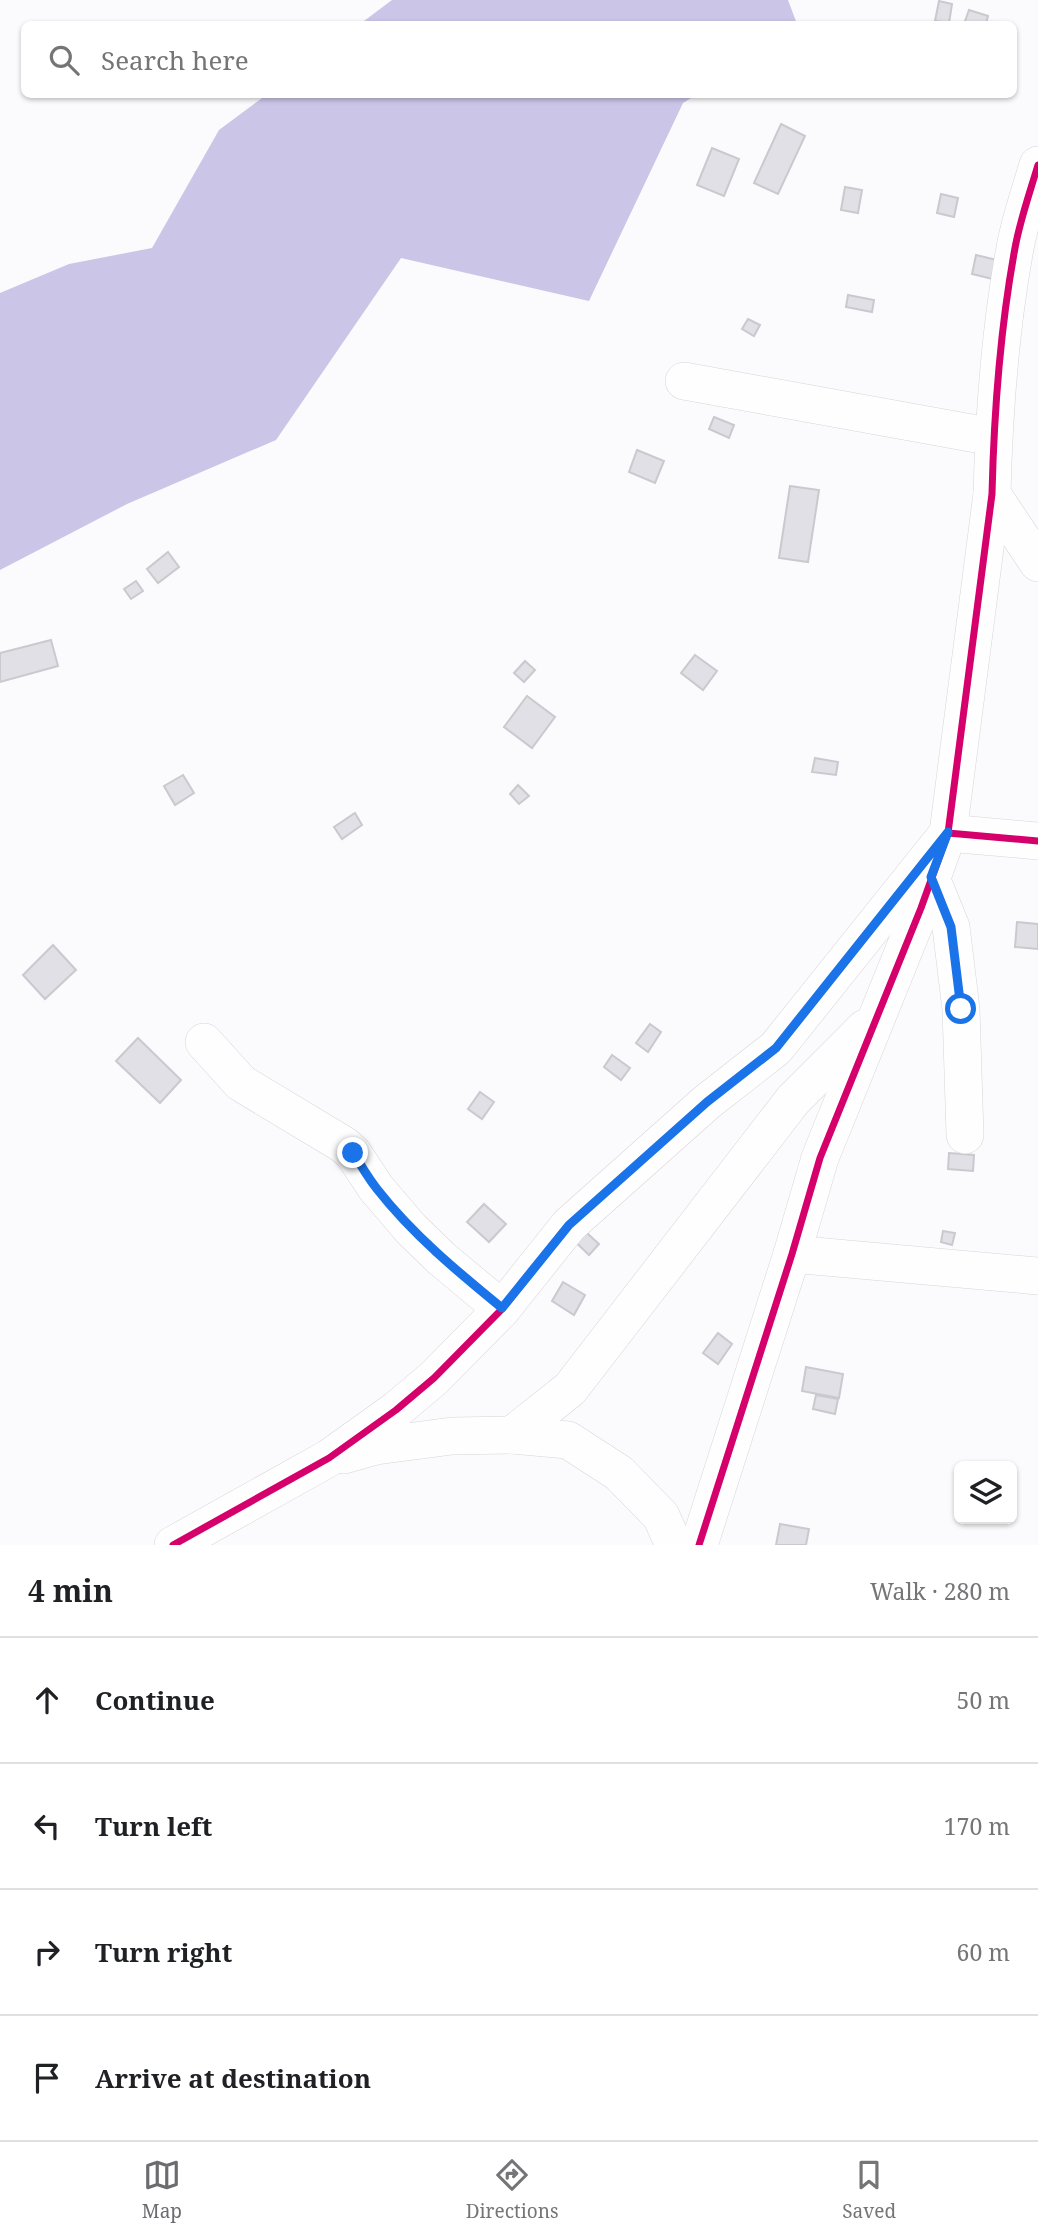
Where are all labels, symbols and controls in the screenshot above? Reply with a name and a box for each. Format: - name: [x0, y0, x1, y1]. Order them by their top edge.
- search box: [21, 21, 1017, 98]
- icon: search: [45, 41, 83, 79]
- text: Search here: [101, 42, 249, 78]
- route start: [945, 993, 976, 1024]
- route end: [337, 1137, 368, 1168]
- map controls: [954, 1461, 1017, 1524]
- button: layers: [954, 1461, 1017, 1524]
- text: 4 min: [28, 1570, 113, 1611]
- text: Walk · 280 m: [870, 1575, 1010, 1607]
- icon: ahead: [28, 1681, 66, 1719]
- text: Continue: [95, 1682, 215, 1718]
- text: 50 m: [957, 1684, 1010, 1716]
- icon: left: [28, 1807, 66, 1845]
- text: Turn left: [95, 1808, 212, 1844]
- text: 170 m: [944, 1810, 1010, 1842]
- icon: right: [28, 1933, 66, 1971]
- text: Turn right: [95, 1934, 232, 1970]
- text: 60 m: [957, 1936, 1010, 1968]
- icon: arrive: [28, 2059, 66, 2097]
- text: Arrive at destination: [95, 2060, 371, 2096]
- tab: Map: [142, 2156, 182, 2224]
- tab: Directions: [466, 2156, 559, 2224]
- tab: Saved: [842, 2156, 896, 2224]

